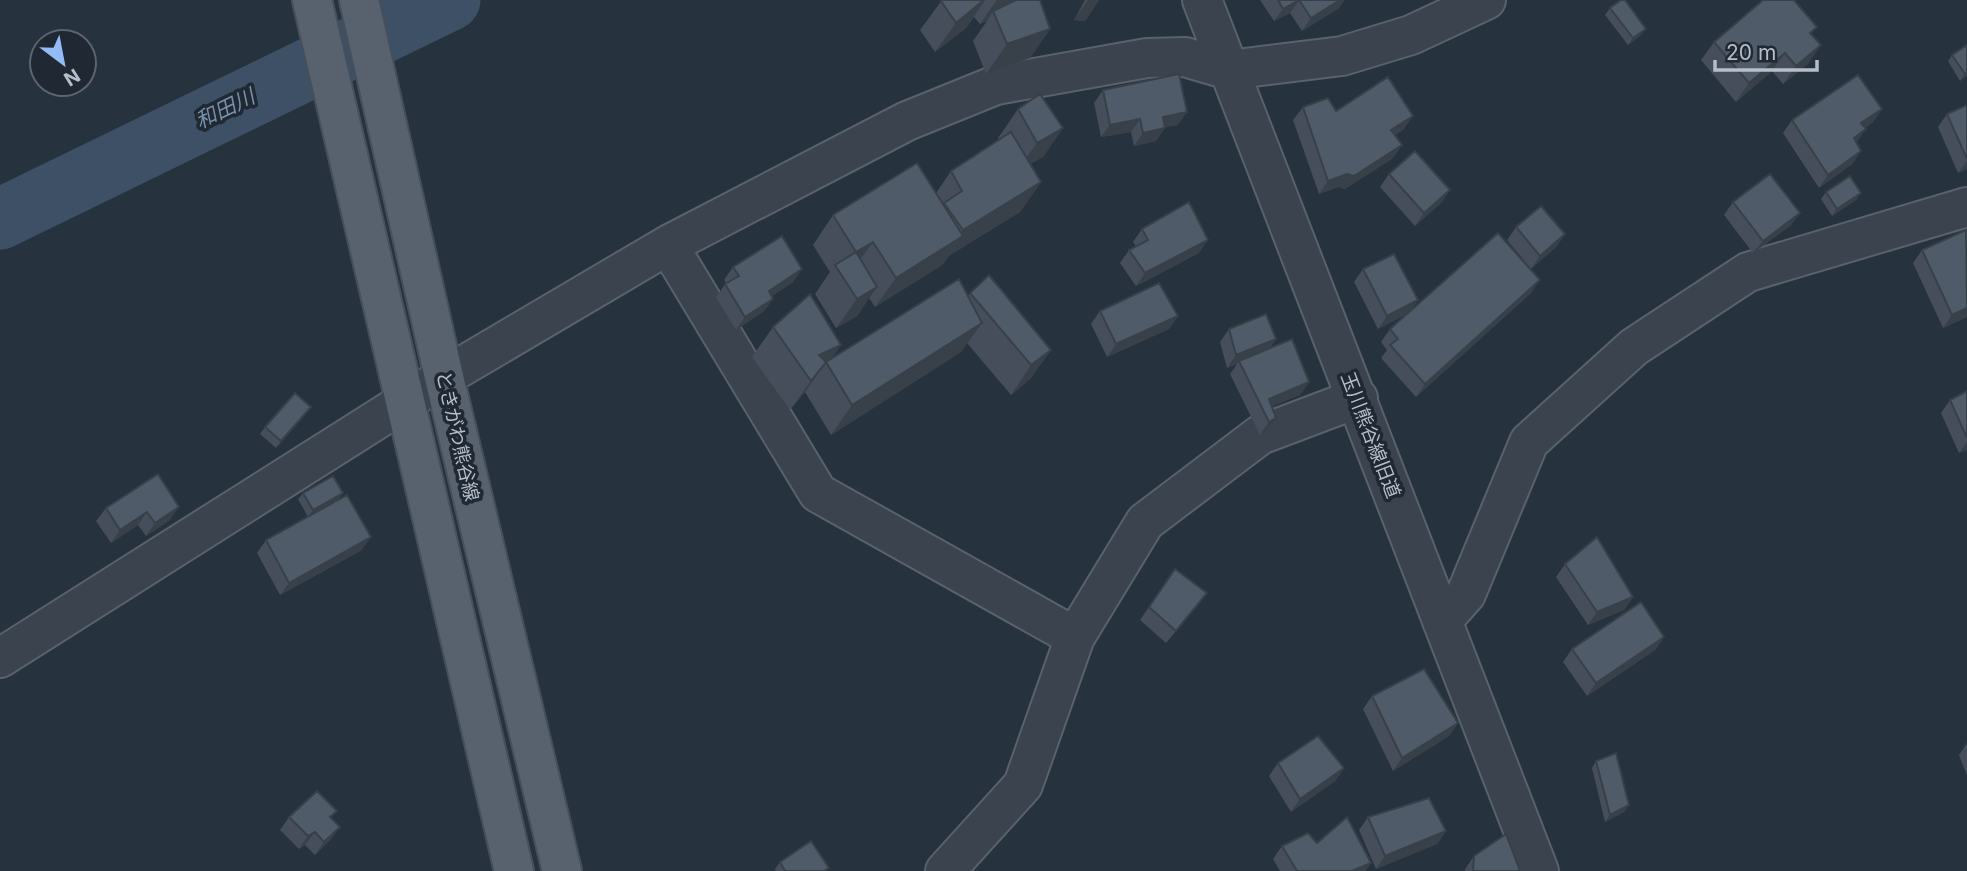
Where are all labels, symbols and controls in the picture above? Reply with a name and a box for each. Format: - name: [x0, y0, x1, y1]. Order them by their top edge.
- north arrow: [28, 28, 98, 98]
- scale bar: [1715, 28, 1816, 72]
- text: 20 m: [1726, 40, 1776, 65]
- text: N: [60, 63, 84, 91]
- water label: 和田川: [191, 83, 260, 134]
- street label: ときがわ熊谷線: [431, 369, 484, 504]
- street label: 玉川熊谷線旧道: [1336, 369, 1405, 501]

